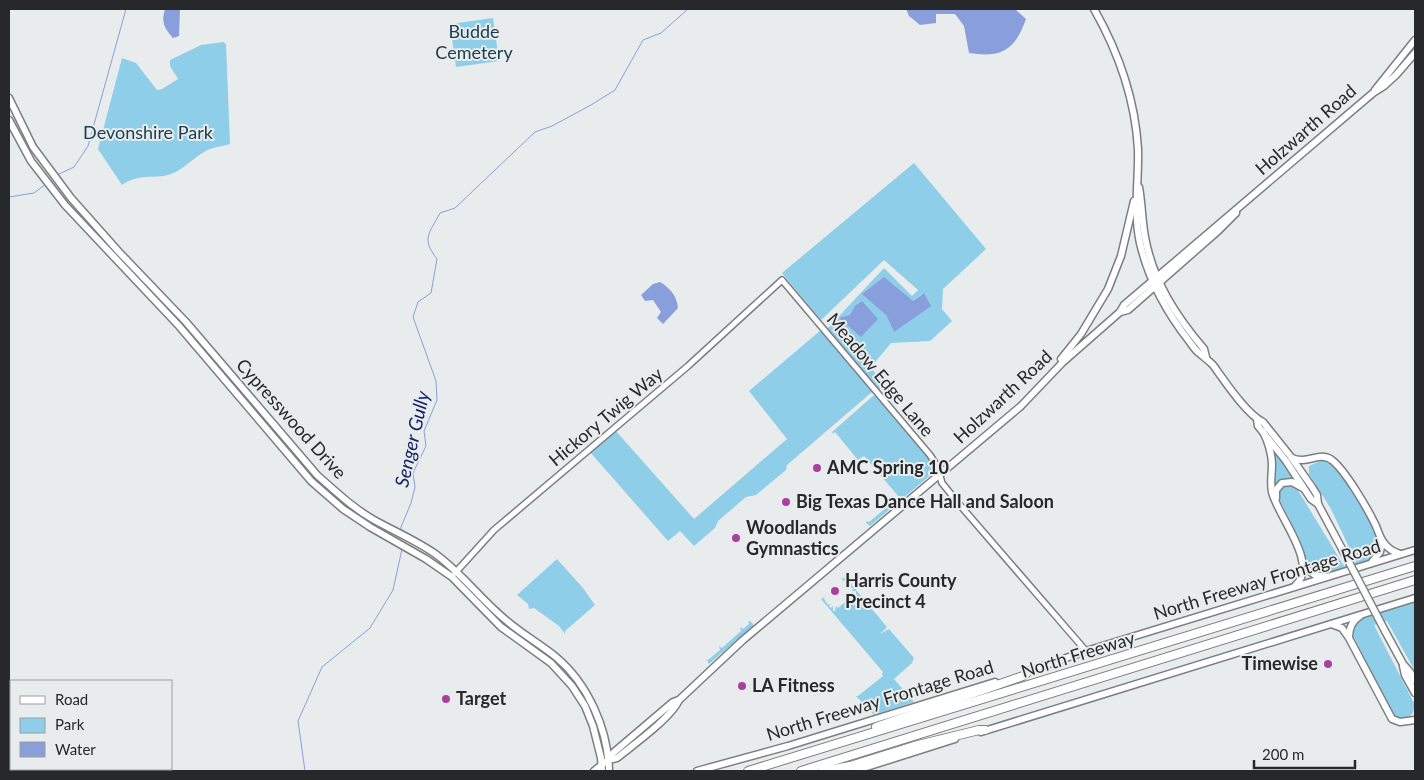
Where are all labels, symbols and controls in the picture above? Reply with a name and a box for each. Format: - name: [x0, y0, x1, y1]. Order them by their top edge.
- park label: Budde Cemetery: [435, 20, 513, 63]
- street label: Holzwarth Road: [1250, 79, 1360, 179]
- park label: Devonshire Park: [83, 121, 214, 143]
- street label: Meadow Edge Lane: [823, 308, 939, 441]
- street label: Holzwarth Road: [949, 345, 1056, 447]
- street label: Cypresswood Drive: [232, 354, 352, 483]
- street label: Hickory Twig Way: [544, 362, 667, 470]
- water label: Senger Gully: [389, 388, 434, 489]
- place label: AMC Spring 10: [826, 456, 949, 478]
- marker: AMC Spring 10: [811, 462, 823, 474]
- place label: Big Texas Dance Hall and Saloon: [796, 490, 1054, 512]
- marker: Big Texas Dance Hall and Saloon: [780, 496, 792, 508]
- place label: Woodlands Gymnastics: [746, 516, 839, 559]
- marker: Woodlands Gymnastics: [730, 532, 742, 544]
- street label: North Freeway Frontage Road: [1150, 534, 1383, 624]
- place label: Harris County Precinct 4: [845, 569, 957, 612]
- marker: Harris County Precinct 4: [829, 585, 841, 597]
- street label: North Freeway: [1018, 626, 1138, 682]
- place label: Timewise: [1242, 652, 1318, 674]
- street label: North Freeway Frontage Road: [763, 655, 996, 745]
- marker: Timewise: [1322, 658, 1334, 670]
- place label: LA Fitness: [752, 674, 835, 696]
- legend: [10, 680, 172, 770]
- marker: LA Fitness: [736, 680, 748, 692]
- place label: Target: [456, 687, 506, 709]
- text: Road: [55, 690, 88, 708]
- marker: Target: [440, 693, 452, 705]
- text: Park: [55, 715, 85, 733]
- scale bar: [1254, 738, 1355, 770]
- text: Water: [55, 740, 96, 758]
- text: 200 m: [1262, 745, 1304, 763]

